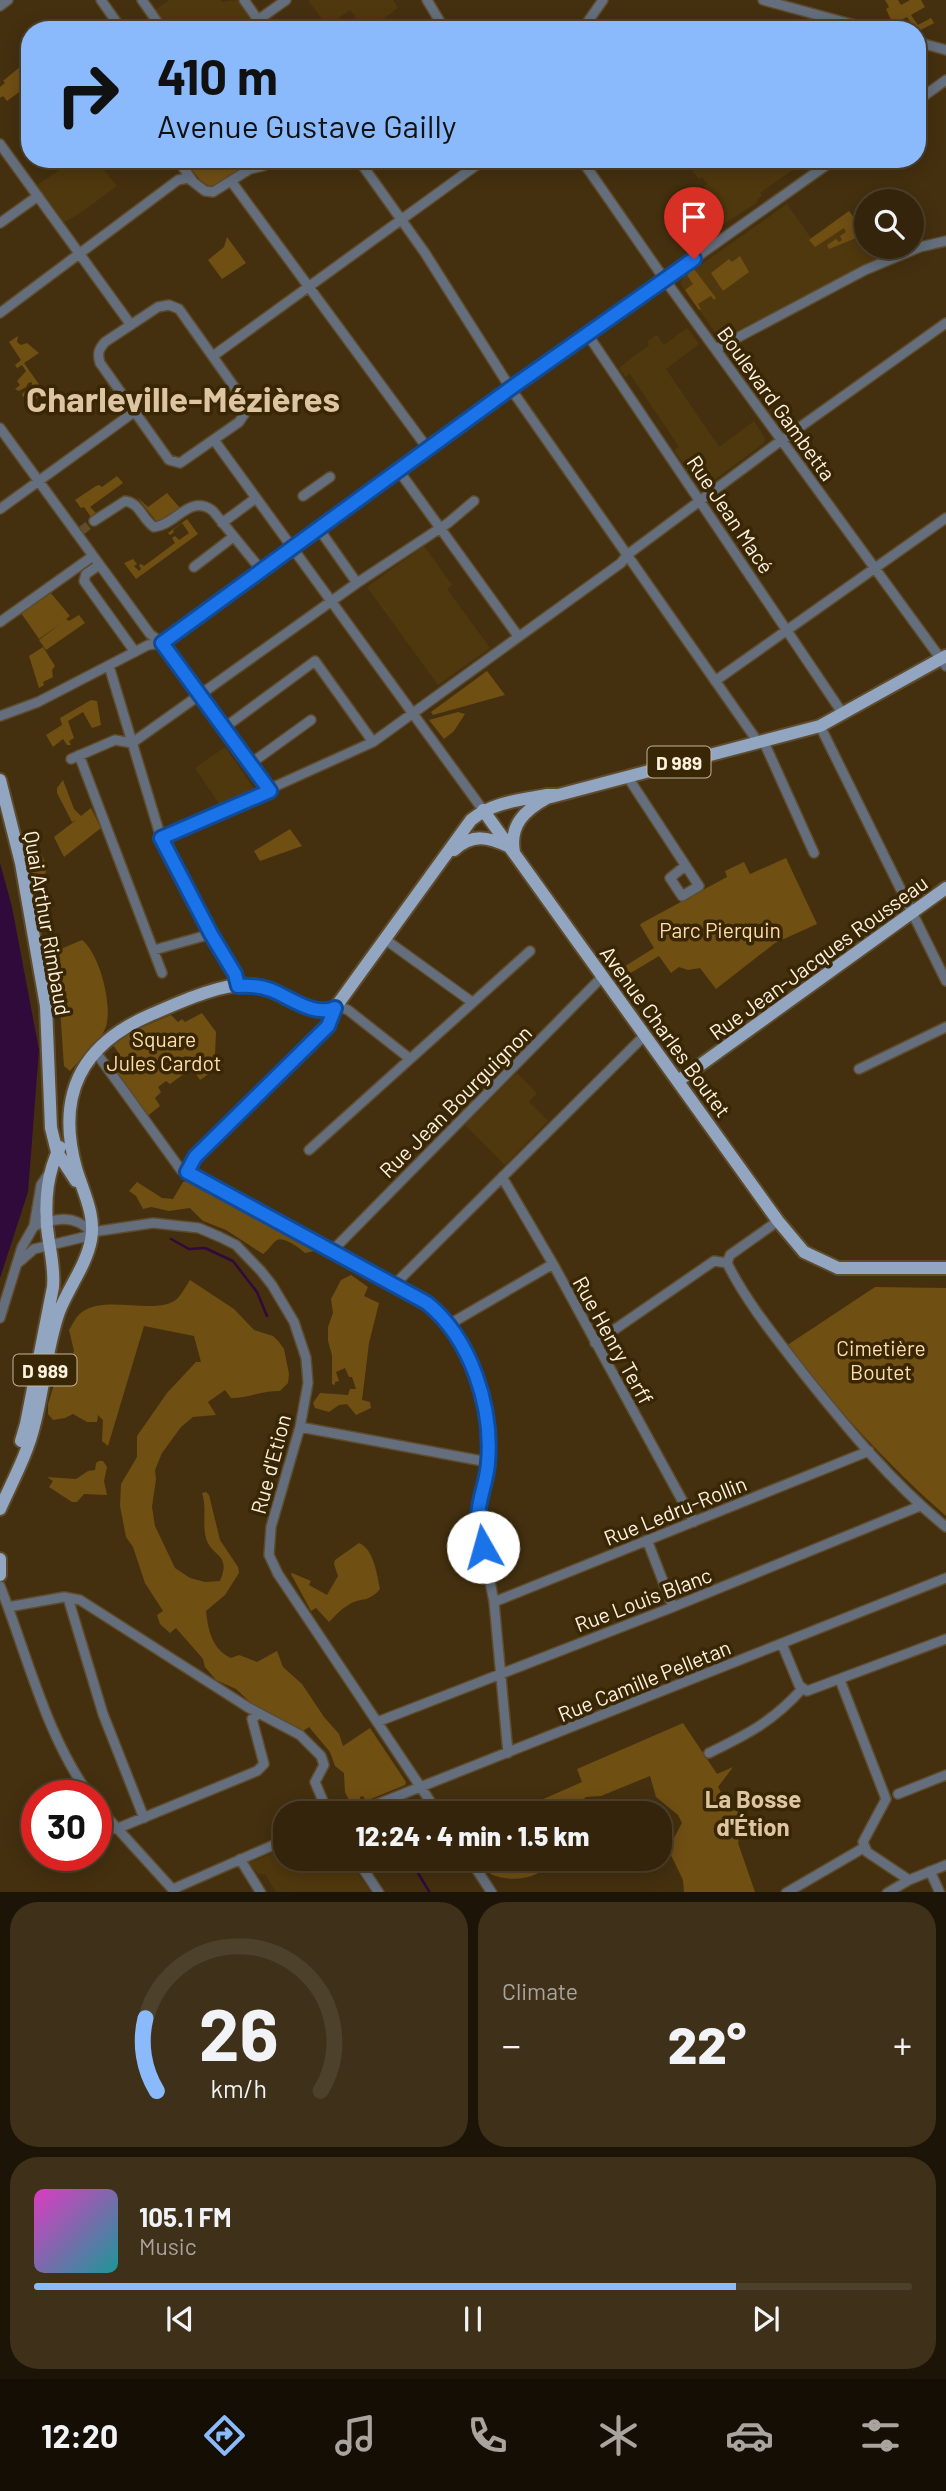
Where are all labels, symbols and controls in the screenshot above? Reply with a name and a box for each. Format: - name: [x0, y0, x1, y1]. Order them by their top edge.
- text: 410 m: [157, 46, 278, 105]
- icon: right: [42, 49, 133, 140]
- text: Avenue Gustave Gailly: [157, 106, 457, 144]
- pin: [664, 187, 724, 259]
- map controls: [854, 189, 924, 259]
- button: search: [854, 189, 924, 259]
- icon: arrive: [675, 198, 713, 236]
- street label: Boulevard Gambetta: [713, 321, 841, 485]
- district label: Charleville-Mézières: [26, 377, 340, 419]
- street label: Rue Jean Macé: [682, 450, 780, 578]
- road number: D 989: [648, 747, 710, 778]
- street label: Quai Arthur Rimbaud: [19, 829, 77, 1017]
- street label: Rue Jean-Jacques Rousseau: [704, 870, 932, 1044]
- park label: Parc Pierquin: [659, 917, 781, 942]
- street label: Avenue Charles Boutet: [596, 941, 736, 1121]
- street label: Rue Jean Bourguignon: [374, 1020, 536, 1182]
- park label: Square Jules Cardot: [107, 1026, 221, 1075]
- street label: Rue Henry Terff: [569, 1272, 659, 1408]
- park label: Cimetière Boutet: [836, 1335, 926, 1384]
- road number: D 989: [14, 1354, 76, 1386]
- street label: Rue d'Etion: [245, 1411, 295, 1517]
- street label: Rue Ledru-Rollin: [600, 1470, 750, 1550]
- position arrow: [446, 1510, 520, 1584]
- street label: Rue Louis Blanc: [571, 1561, 715, 1637]
- street label: Rue Camille Pelletan: [554, 1634, 734, 1726]
- speed limit sign: 30: [21, 1780, 112, 1871]
- district label: La Bosse d'Étion: [705, 1784, 801, 1841]
- text: 12:24 · 4 min · 1.5 km: [356, 1820, 589, 1851]
- text: Climate: [502, 1977, 578, 2005]
- text: 26: [199, 1988, 279, 2076]
- text: 22°: [668, 2012, 746, 2074]
- text: −: [502, 2021, 521, 2067]
- text: +: [893, 2021, 912, 2067]
- text: km/h: [211, 2072, 267, 2102]
- text: 105.1 FM: [139, 2201, 232, 2232]
- text: Music: [139, 2232, 197, 2260]
- icon: previous: [161, 2300, 199, 2338]
- icon: pause: [454, 2300, 492, 2338]
- icon: next: [747, 2300, 785, 2338]
- icon: directions: [200, 2411, 249, 2460]
- icon: music: [331, 2411, 380, 2460]
- icon: phone: [463, 2411, 512, 2460]
- icon: climate: [594, 2411, 643, 2460]
- icon: car: [725, 2411, 774, 2460]
- icon: filters: [856, 2411, 905, 2460]
- text: 12:20: [41, 2416, 118, 2454]

